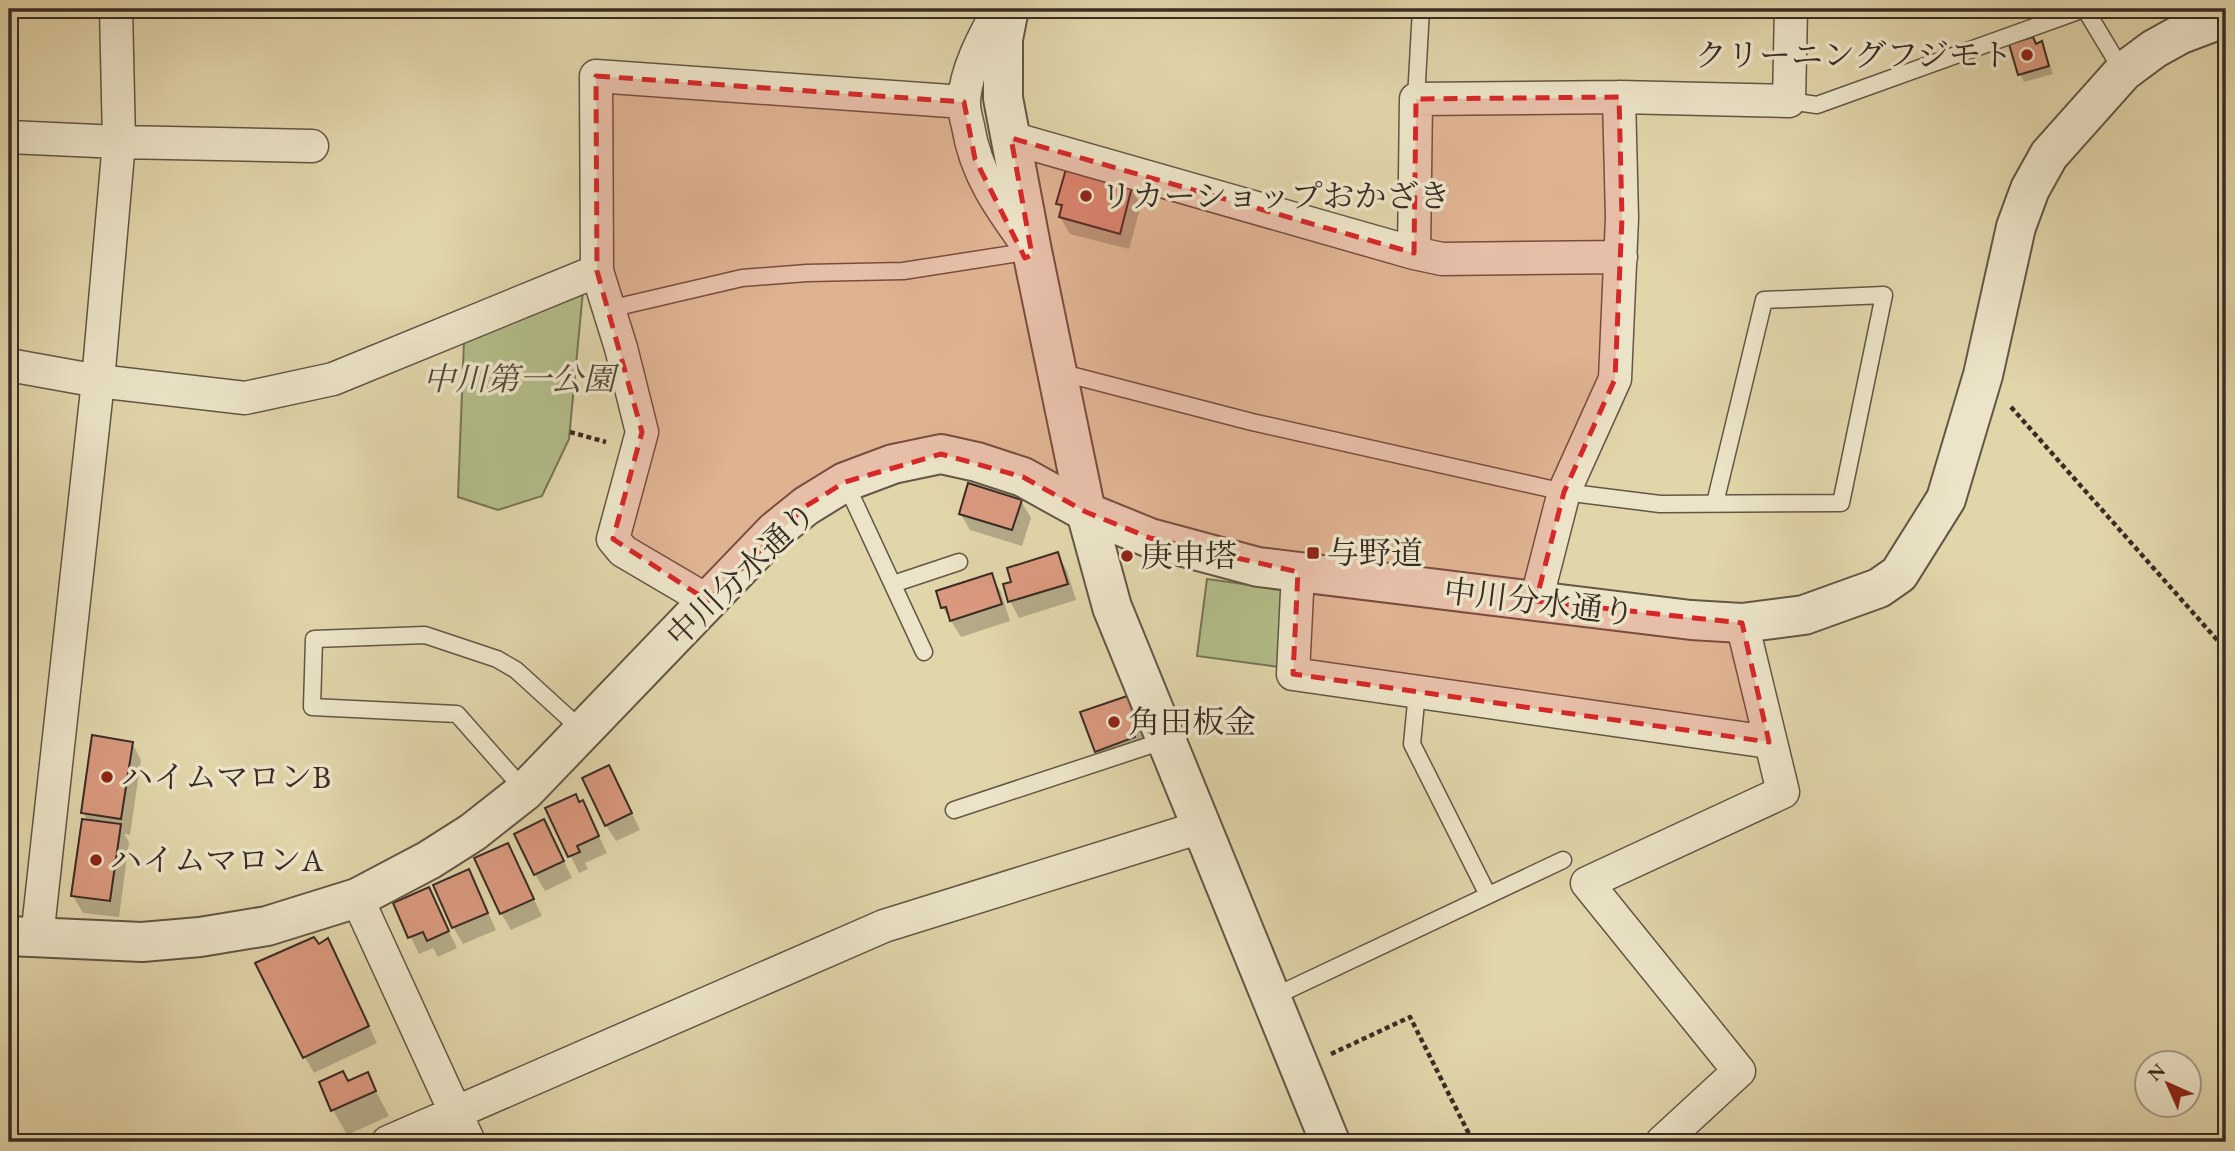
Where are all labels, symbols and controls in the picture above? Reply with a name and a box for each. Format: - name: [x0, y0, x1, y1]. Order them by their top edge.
- place label: クリーニングフジモト: [1695, 34, 2013, 76]
- marker: クリーニングフジモト: [2019, 47, 2035, 63]
- place label: リカーショップおかざき: [1100, 175, 1450, 217]
- marker: リカーショップおかざき: [1078, 188, 1094, 204]
- park label: 中川第一公園: [423, 358, 620, 400]
- street label: 中川分水通り: [657, 492, 825, 656]
- place label: 与野道: [1327, 532, 1423, 574]
- place label: 庚申塔: [1141, 535, 1237, 577]
- marker: 与野道: [1305, 545, 1321, 561]
- marker: 庚申塔: [1119, 548, 1135, 564]
- street label: 中川分水通り: [1441, 569, 1637, 635]
- place label: 角田板金: [1128, 701, 1256, 743]
- marker: 角田板金: [1106, 714, 1122, 730]
- place label: ハイムマロンB: [121, 756, 331, 798]
- marker: ハイムマロンB: [99, 769, 115, 785]
- place label: ハイムマロンA: [110, 839, 324, 881]
- marker: ハイムマロンA: [88, 852, 104, 868]
- north arrow: [2134, 1050, 2204, 1120]
- text: N: [2142, 1058, 2171, 1087]

